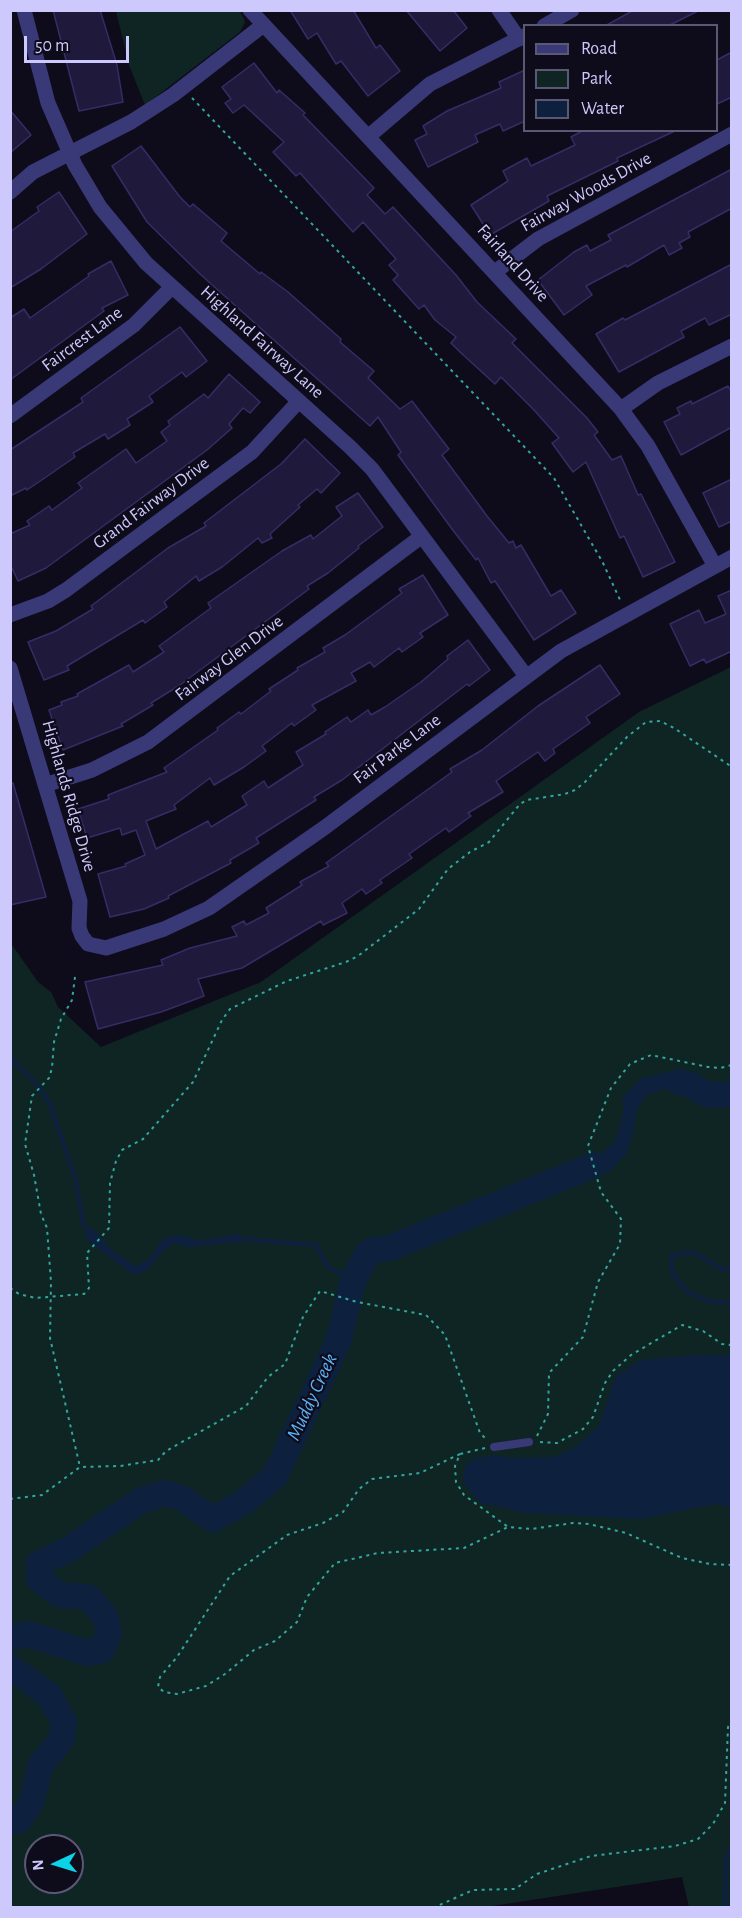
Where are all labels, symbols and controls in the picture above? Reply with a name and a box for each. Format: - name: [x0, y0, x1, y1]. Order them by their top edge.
- scale bar: [27, 24, 132, 62]
- legend: [523, 24, 718, 132]
- text: 50 m: [35, 37, 69, 55]
- text: Road: [581, 40, 617, 58]
- text: Park: [581, 70, 612, 88]
- text: Water: [581, 100, 624, 118]
- street label: Fairway Woods Drive: [517, 147, 655, 237]
- street label: Fairland Drive: [472, 220, 554, 306]
- street label: Highland Fairway Lane: [196, 281, 328, 403]
- street label: Faircrest Lane: [37, 302, 127, 376]
- street label: Grand Fairway Drive: [89, 452, 213, 554]
- street label: Fairway Glen Drive: [171, 610, 287, 706]
- street label: Fair Parke Lane: [349, 709, 445, 789]
- street label: Highlands Ridge Drive: [37, 718, 101, 874]
- water label: Muddy Creek: [281, 1350, 343, 1444]
- north arrow: [24, 1834, 84, 1894]
- text: N: [30, 1859, 46, 1871]

